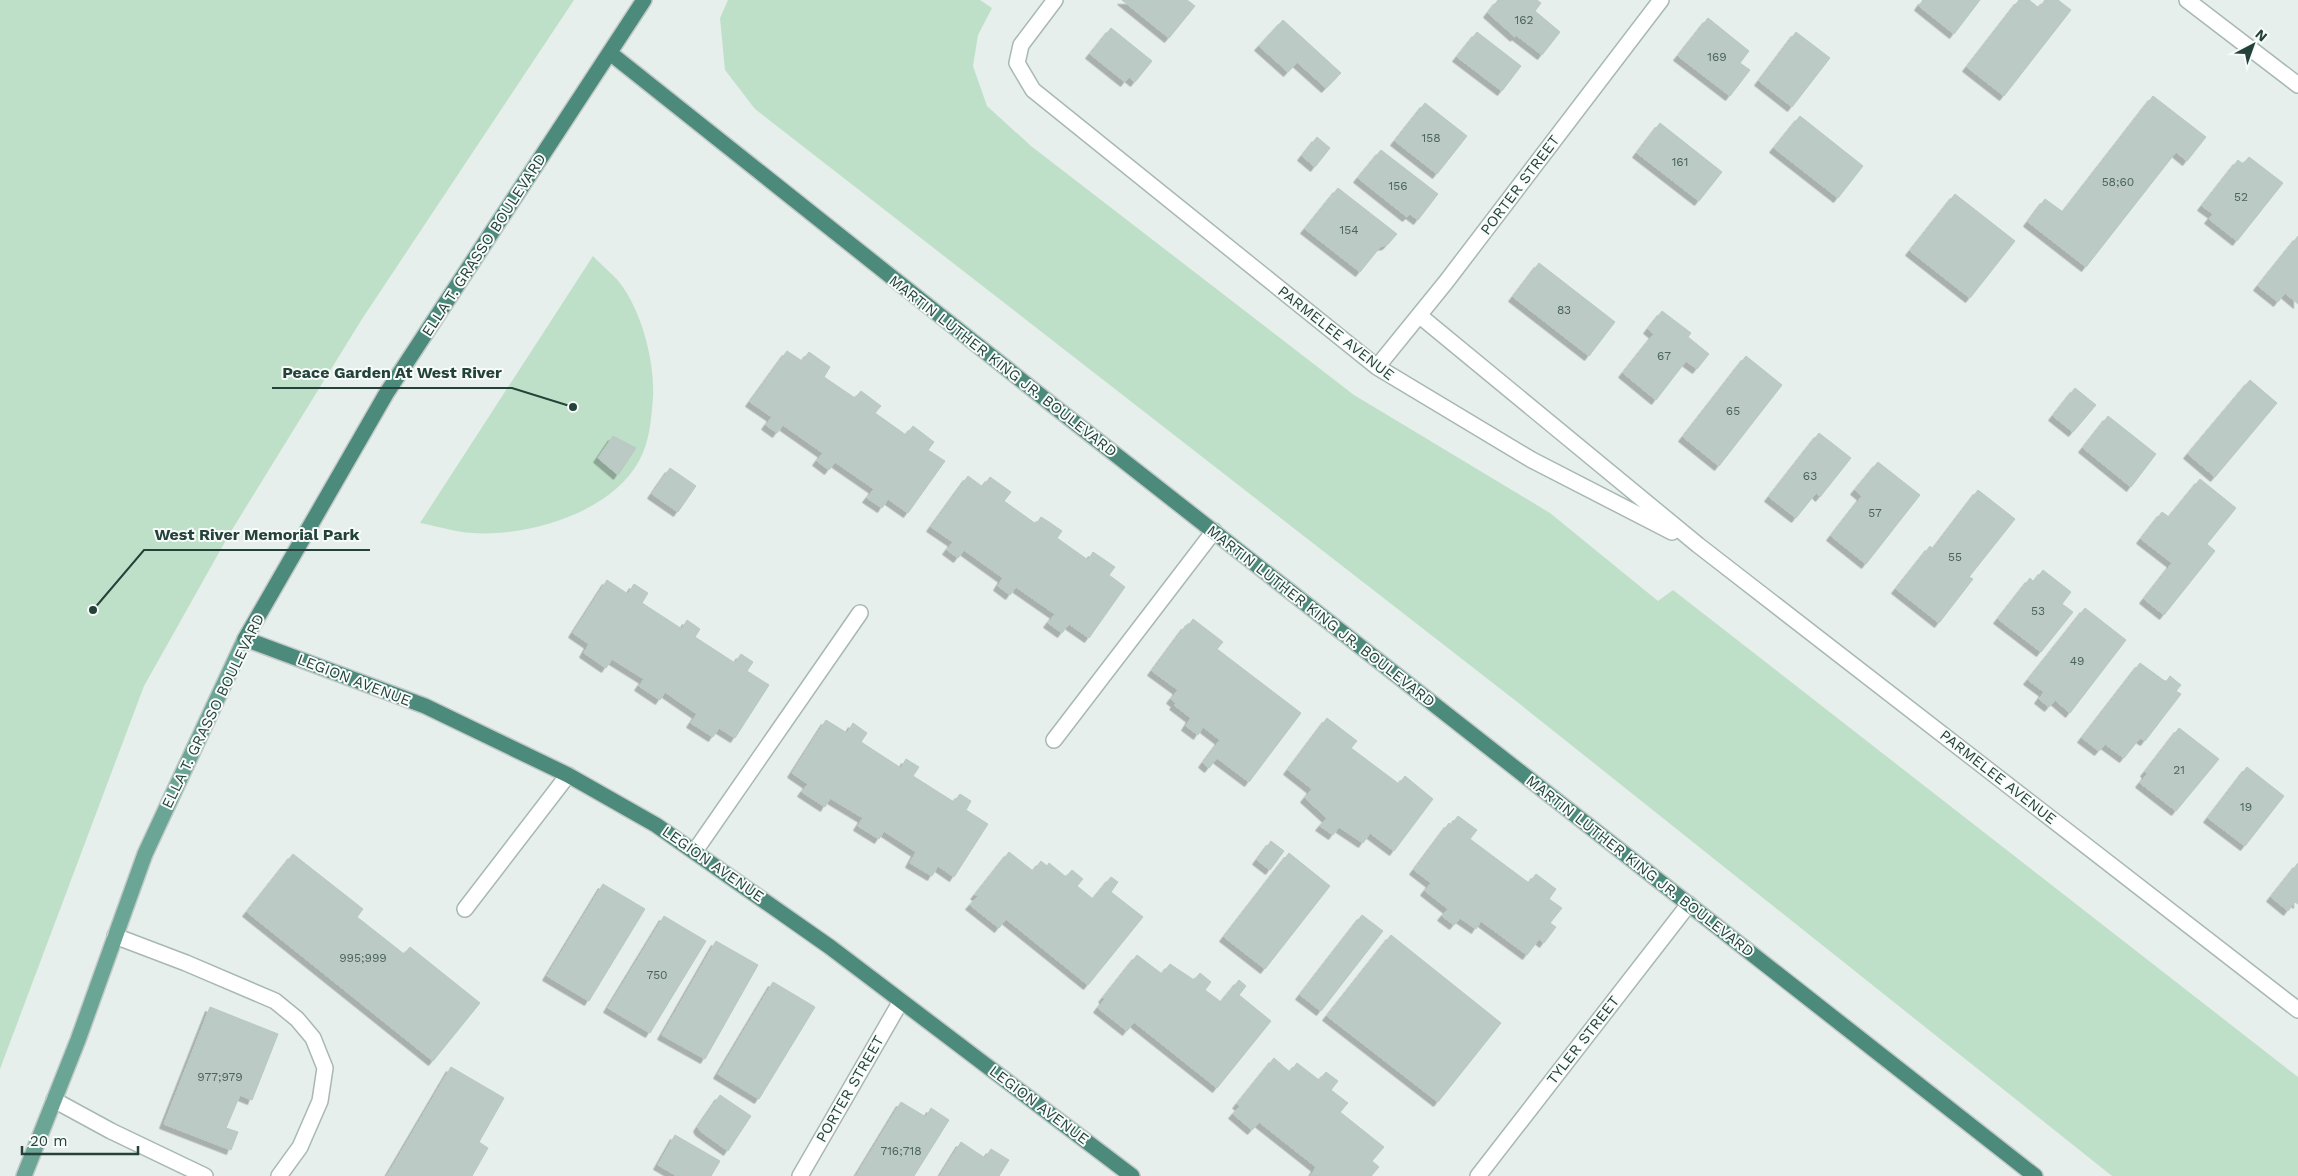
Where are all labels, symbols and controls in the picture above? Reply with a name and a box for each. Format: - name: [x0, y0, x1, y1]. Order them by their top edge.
- house number: 162: [1515, 13, 1533, 27]
- north arrow: [2228, 20, 2278, 70]
- text: N: [2252, 26, 2271, 45]
- house number: 169: [1707, 50, 1727, 64]
- house number: 158: [1421, 131, 1441, 145]
- street label: PORTER STREET: [1477, 132, 1563, 238]
- street label: ELLA T. GRASSO BOULEVARD: [418, 150, 550, 340]
- house number: 161: [1672, 155, 1688, 169]
- house number: 58;60: [2102, 175, 2134, 189]
- house number: 156: [1389, 179, 1407, 193]
- house number: 52: [2234, 190, 2248, 204]
- house number: 154: [1340, 223, 1359, 237]
- street label: MARTIN LUTHER KING JR. BOULEVARD: [885, 271, 1121, 461]
- street label: PARMELEE AVENUE: [1274, 282, 1398, 384]
- house number: 83: [1557, 303, 1571, 317]
- house number: 67: [1657, 349, 1671, 363]
- callout: Peace Garden At West River: [272, 357, 512, 388]
- text: Peace Garden At West River: [282, 363, 502, 382]
- house number: 65: [1726, 404, 1740, 418]
- house number: 63: [1803, 469, 1817, 483]
- house number: 57: [1868, 506, 1882, 520]
- callout: West River Memorial Park: [144, 519, 370, 550]
- street label: MARTIN LUTHER KING JR. BOULEVARD: [1203, 521, 1439, 711]
- text: West River Memorial Park: [155, 525, 360, 544]
- house number: 55: [1948, 550, 1962, 564]
- house number: 53: [2031, 604, 2045, 618]
- street label: ELLA T. GRASSO BOULEVARD: [158, 611, 268, 811]
- street label: LEGION AVENUE: [295, 650, 413, 710]
- house number: 49: [2070, 654, 2084, 668]
- street label: PARMELEE AVENUE: [1936, 726, 2060, 828]
- house number: 21: [2173, 763, 2185, 777]
- street label: MARTIN LUTHER KING JR. BOULEVARD: [1522, 771, 1758, 961]
- house number: 19: [2240, 800, 2252, 814]
- street label: LEGION AVENUE: [659, 822, 767, 906]
- house number: 995;999: [339, 951, 387, 965]
- house number: 750: [646, 968, 668, 982]
- street label: TYLER STREET: [1543, 992, 1623, 1088]
- street label: PORTER STREET: [812, 1032, 888, 1146]
- street label: LEGION AVENUE: [986, 1062, 1092, 1148]
- house number: 977;979: [197, 1070, 243, 1084]
- scale bar: [22, 1124, 139, 1156]
- text: 20 m: [30, 1132, 68, 1150]
- house number: 716;718: [880, 1144, 922, 1158]

